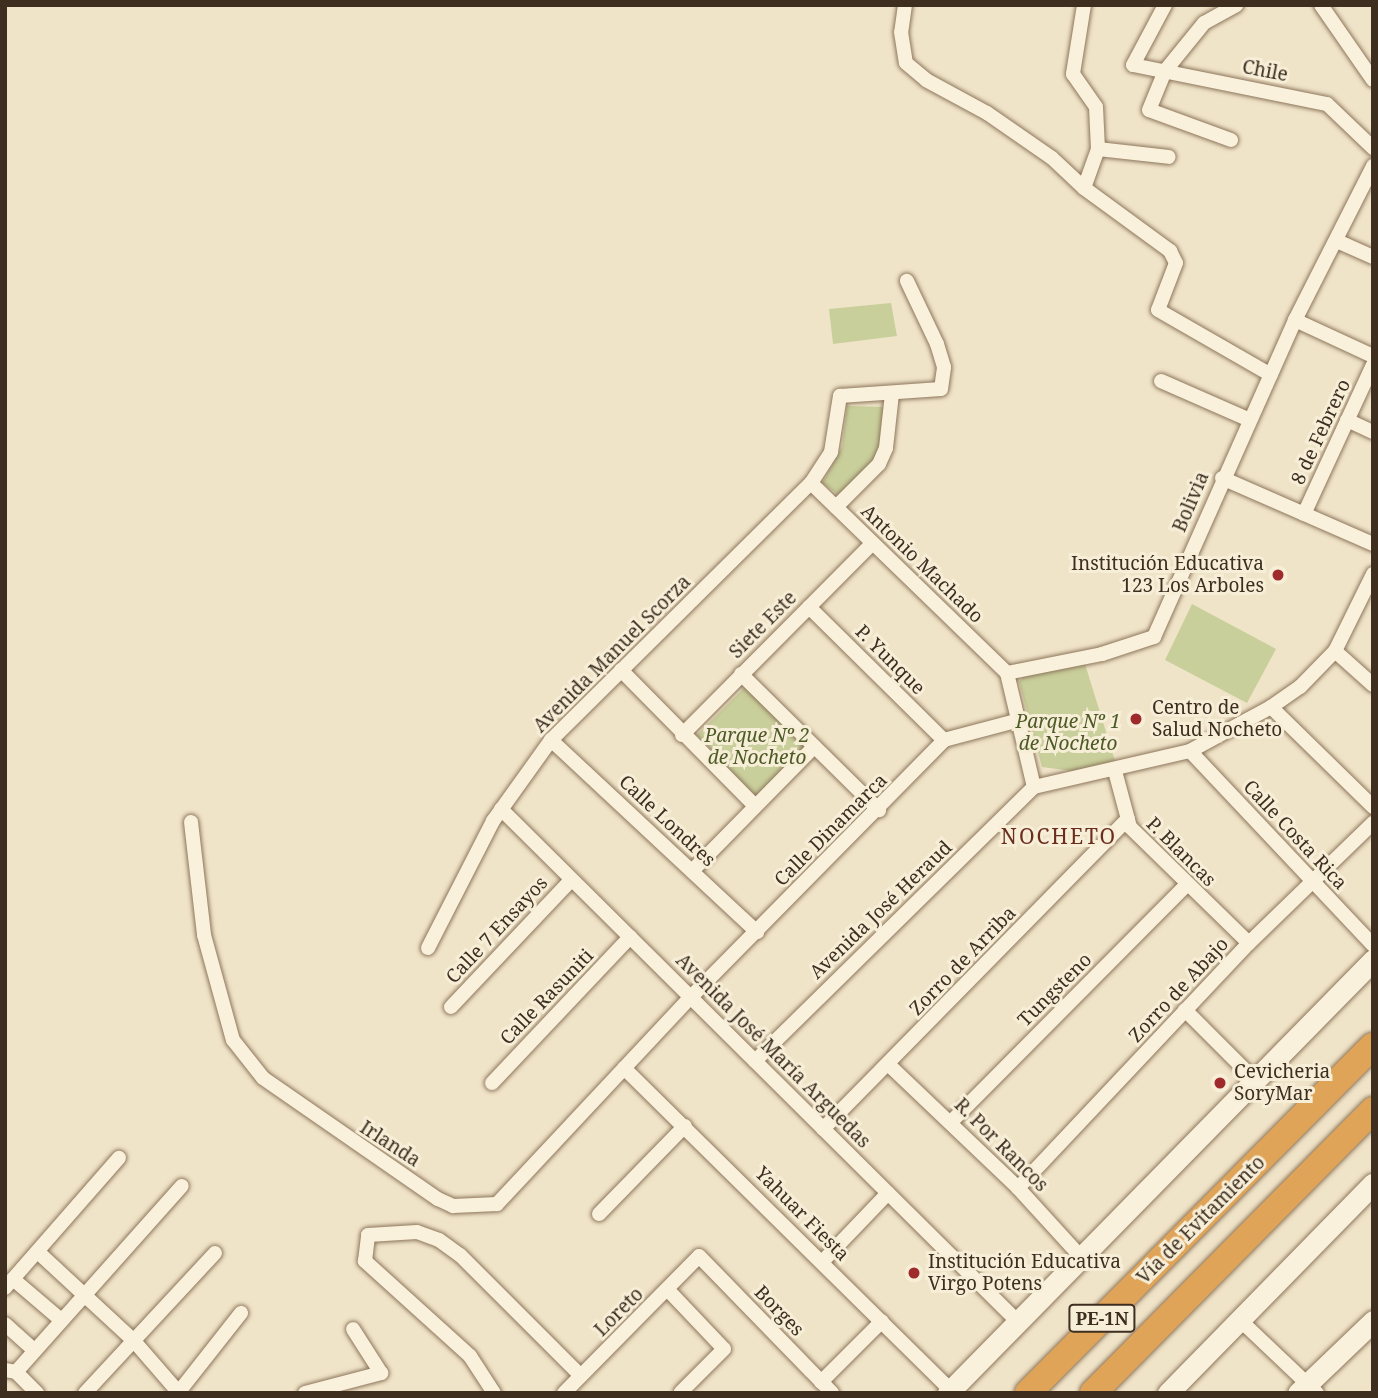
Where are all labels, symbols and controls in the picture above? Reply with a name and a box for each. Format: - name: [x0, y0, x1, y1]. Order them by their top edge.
- street label: Chile: [1240, 55, 1290, 87]
- street label: 8 de Febrero: [1287, 376, 1355, 488]
- street label: Bolivia: [1168, 468, 1214, 536]
- street label: Antonio Machado: [856, 500, 988, 628]
- place label: Institución Educativa 123 Los Arboles: [1071, 553, 1264, 597]
- marker: Institución Educativa 123 Los Arboles: [1270, 567, 1286, 583]
- street label: Avenida Manuel Scorza: [529, 571, 695, 737]
- street label: Siete Este: [725, 587, 801, 663]
- street label: P. Yunque: [850, 620, 930, 700]
- place label: Centro de Salud Nocheto: [1152, 697, 1282, 741]
- marker: Centro de Salud Nocheto: [1126, 709, 1146, 729]
- park label: Parque Nº 1 de Nocheto: [1015, 711, 1121, 755]
- park label: Parque Nº 2 de Nocheto: [704, 725, 810, 769]
- street label: Calle Dinamarca: [770, 769, 892, 891]
- street label: Calle Londres: [614, 770, 720, 872]
- street label: Calle Costa Rica: [1238, 776, 1352, 894]
- street label: P. Blancas: [1142, 813, 1220, 891]
- district label: NOCHETO: [1002, 823, 1116, 849]
- street label: Avenida José Heraud: [805, 836, 957, 984]
- street label: Calle 7 Ensayos: [442, 872, 552, 988]
- street label: Zorro de Arriba: [905, 902, 1021, 1020]
- street label: Zorro de Abajo: [1125, 933, 1233, 1047]
- street label: Calle Rasuniti: [496, 944, 598, 1050]
- street label: Tungsteno: [1013, 948, 1097, 1032]
- street label: Avenida José María Arguedas: [671, 949, 875, 1153]
- place label: Cevicheria SoryMar: [1234, 1061, 1330, 1105]
- marker: Cevicheria SoryMar: [1212, 1075, 1228, 1091]
- street label: R. Por Rancos: [950, 1094, 1052, 1196]
- street label: Irlanda: [356, 1116, 424, 1172]
- street label: Vía de Evitamiento: [1132, 1151, 1270, 1289]
- street label: Yahuar Fiesta: [750, 1162, 854, 1266]
- place label: Institución Educativa Virgo Potens: [928, 1251, 1121, 1295]
- marker: Institución Educativa Virgo Potens: [906, 1265, 922, 1281]
- street label: Borges: [750, 1281, 808, 1341]
- street label: Loreto: [590, 1283, 648, 1341]
- road number: PE-1N: [1067, 1303, 1137, 1332]

